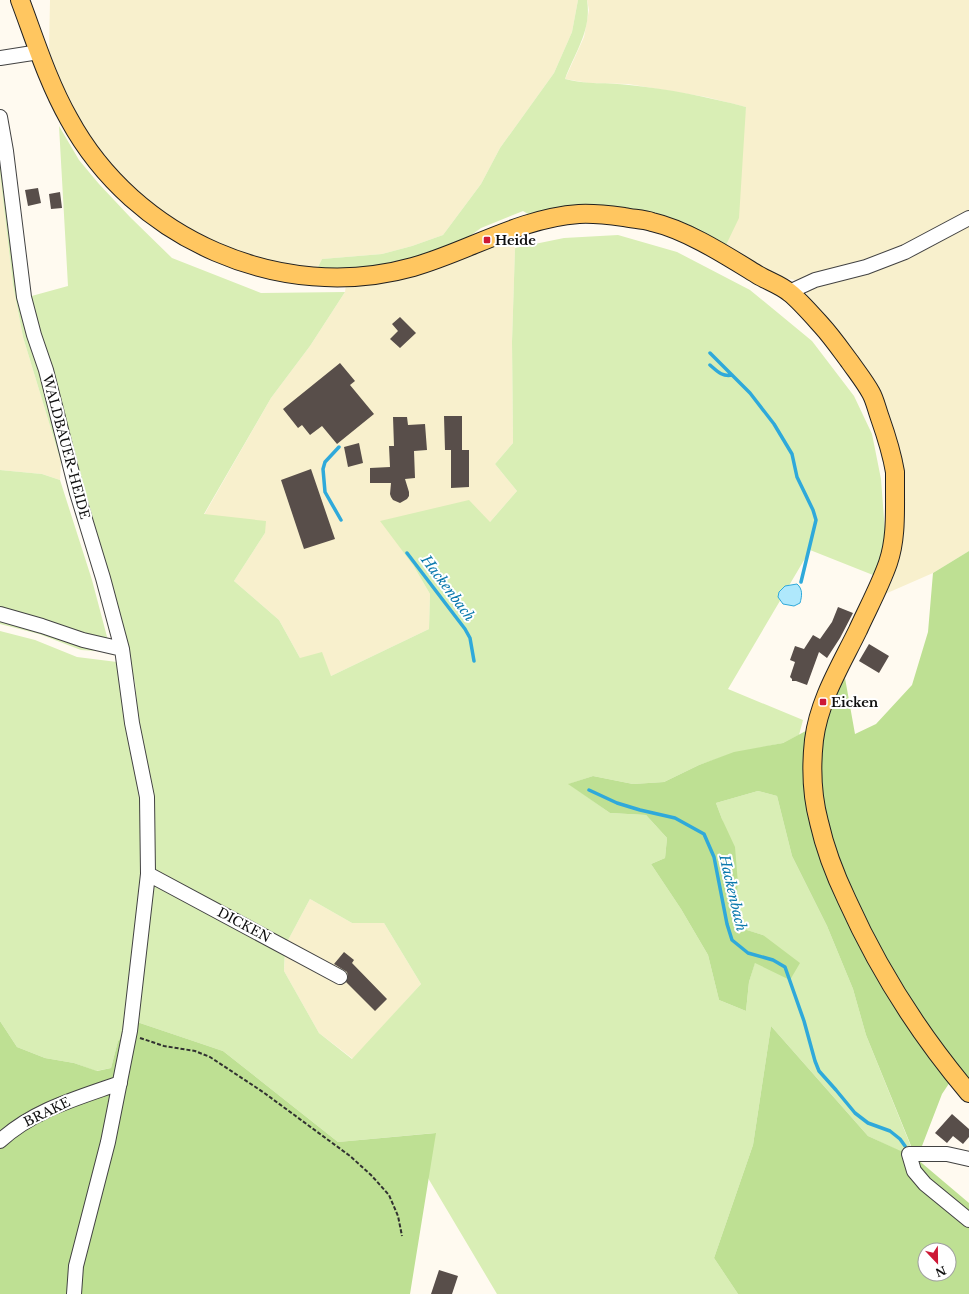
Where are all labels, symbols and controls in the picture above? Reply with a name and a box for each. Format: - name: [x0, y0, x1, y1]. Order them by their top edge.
- place label: Heide: [495, 232, 536, 249]
- marker: Heide: [482, 235, 492, 245]
- street label: WALDBAUER-HEIDE: [38, 372, 93, 521]
- water label: Hackenbach: [417, 550, 479, 625]
- place label: Eicken: [831, 694, 879, 711]
- marker: Eicken: [818, 697, 828, 707]
- water label: Hackenbach: [715, 852, 751, 933]
- street label: DICKEN: [214, 904, 274, 946]
- street label: BRAKE: [21, 1093, 73, 1131]
- north arrow: [917, 1242, 957, 1282]
- text: N: [933, 1263, 948, 1280]

